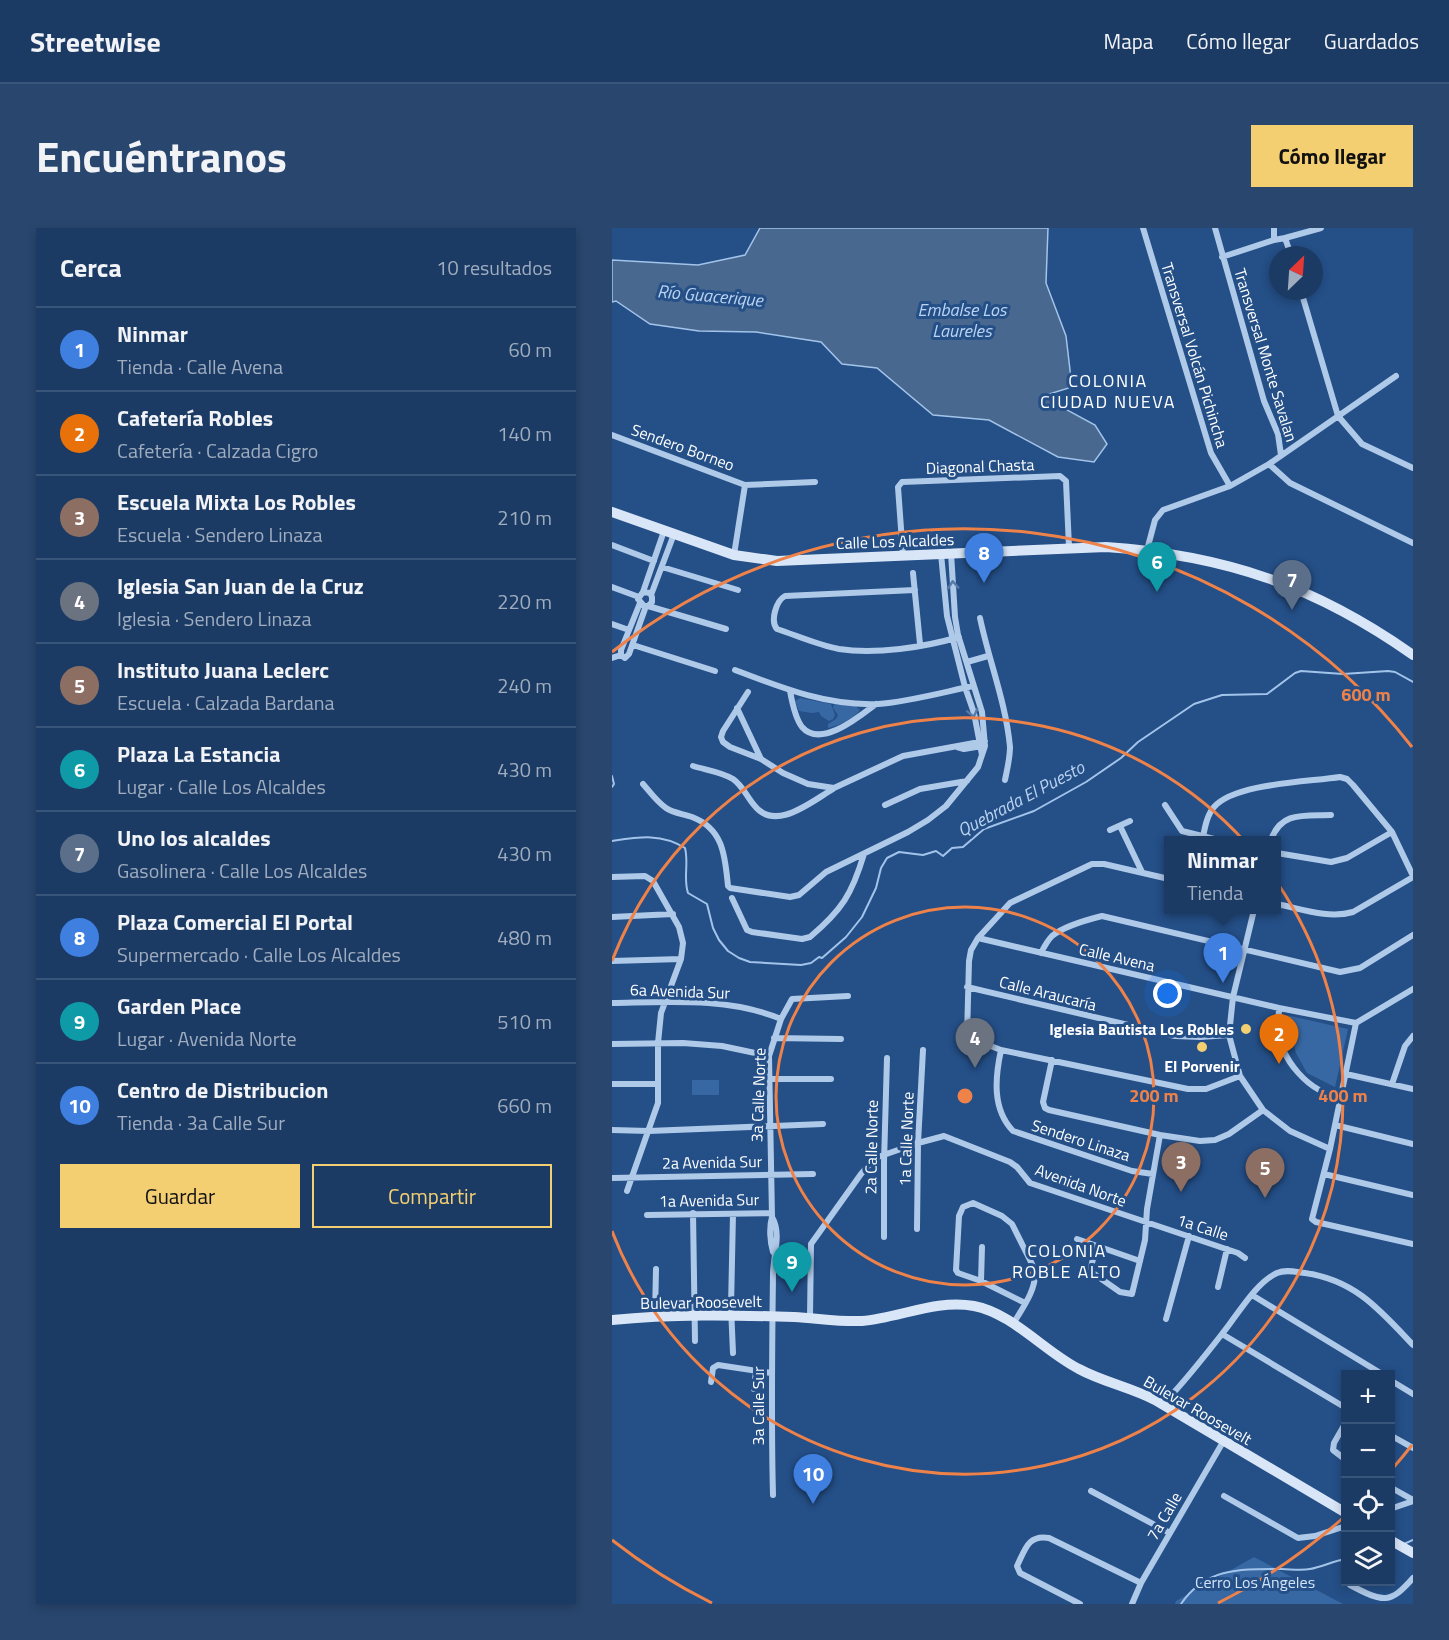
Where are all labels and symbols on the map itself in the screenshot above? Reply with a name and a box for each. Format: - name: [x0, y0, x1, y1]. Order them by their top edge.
- north arrow: [1269, 246, 1323, 300]
- street label: Transversal Volcán Pichincha: [1155, 259, 1235, 451]
- street label: Transversal Monte Savalan: [1228, 265, 1304, 445]
- water label: Río Guacerique: [656, 277, 766, 314]
- water label: Embalse Los Laureles: [917, 296, 1008, 344]
- district label: COLONIA CIUDAD NUEVA: [1040, 367, 1176, 415]
- street label: Sendero Borneo: [628, 417, 738, 477]
- street label: Diagonal Chasta: [925, 452, 1035, 480]
- street label: Calle Los Alcaldes: [835, 527, 955, 555]
- pin: 8: [964, 534, 1004, 583]
- pin: 6: [1138, 542, 1176, 592]
- pin: 7: [1272, 560, 1312, 610]
- one-way arrow: [947, 580, 960, 590]
- text: 600 m: [1341, 681, 1391, 708]
- one-way arrow: [966, 708, 979, 718]
- water label: Quebrada El Puesto: [952, 753, 1090, 843]
- pin: 1: [1204, 934, 1242, 983]
- street label: Calle Avena: [1077, 937, 1157, 977]
- street label: Calle Araucaría: [997, 969, 1099, 1017]
- street label: 6a Avenida Sur: [630, 977, 731, 1005]
- your location: [1153, 979, 1182, 1008]
- pin: 2: [1260, 1014, 1298, 1064]
- place label: Iglesia Bautista Los Robles: [1049, 1017, 1234, 1041]
- pin: 4: [956, 1018, 994, 1068]
- marker: Iglesia Bautista Los Robles: [1239, 1022, 1253, 1036]
- marker: El Porvenir: [1195, 1040, 1209, 1054]
- street label: 3a Calle Norte: [744, 1047, 772, 1143]
- place label: El Porvenir: [1164, 1054, 1240, 1078]
- text: 200 m: [1129, 1082, 1179, 1109]
- text: 400 m: [1318, 1082, 1368, 1109]
- centre of rings: [955, 1086, 975, 1106]
- street label: 1a Calle Norte: [892, 1091, 920, 1187]
- street label: 2a Calle Norte: [858, 1099, 884, 1195]
- street label: Sendero Linaza: [1029, 1113, 1133, 1167]
- pin: 3: [1162, 1142, 1200, 1192]
- pin: 5: [1246, 1148, 1284, 1198]
- street label: 2a Avenida Sur: [662, 1149, 763, 1175]
- street label: Avenida Norte: [1032, 1157, 1130, 1213]
- street label: 1a Avenida Sur: [659, 1187, 760, 1213]
- street label: 1a Calle: [1174, 1207, 1232, 1247]
- district label: COLONIA ROBLE ALTO: [1012, 1237, 1122, 1285]
- pin: 9: [772, 1242, 812, 1292]
- street label: Bulevar Roosevelt: [640, 1289, 762, 1315]
- street label: 3a Calle Sur: [746, 1366, 770, 1445]
- street label: Bulevar Roosevelt: [1139, 1369, 1257, 1451]
- pin: 10: [794, 1454, 832, 1504]
- street label: 7a Calle: [1140, 1487, 1188, 1545]
- park label: Cerro Los Ángeles: [1195, 1570, 1315, 1594]

